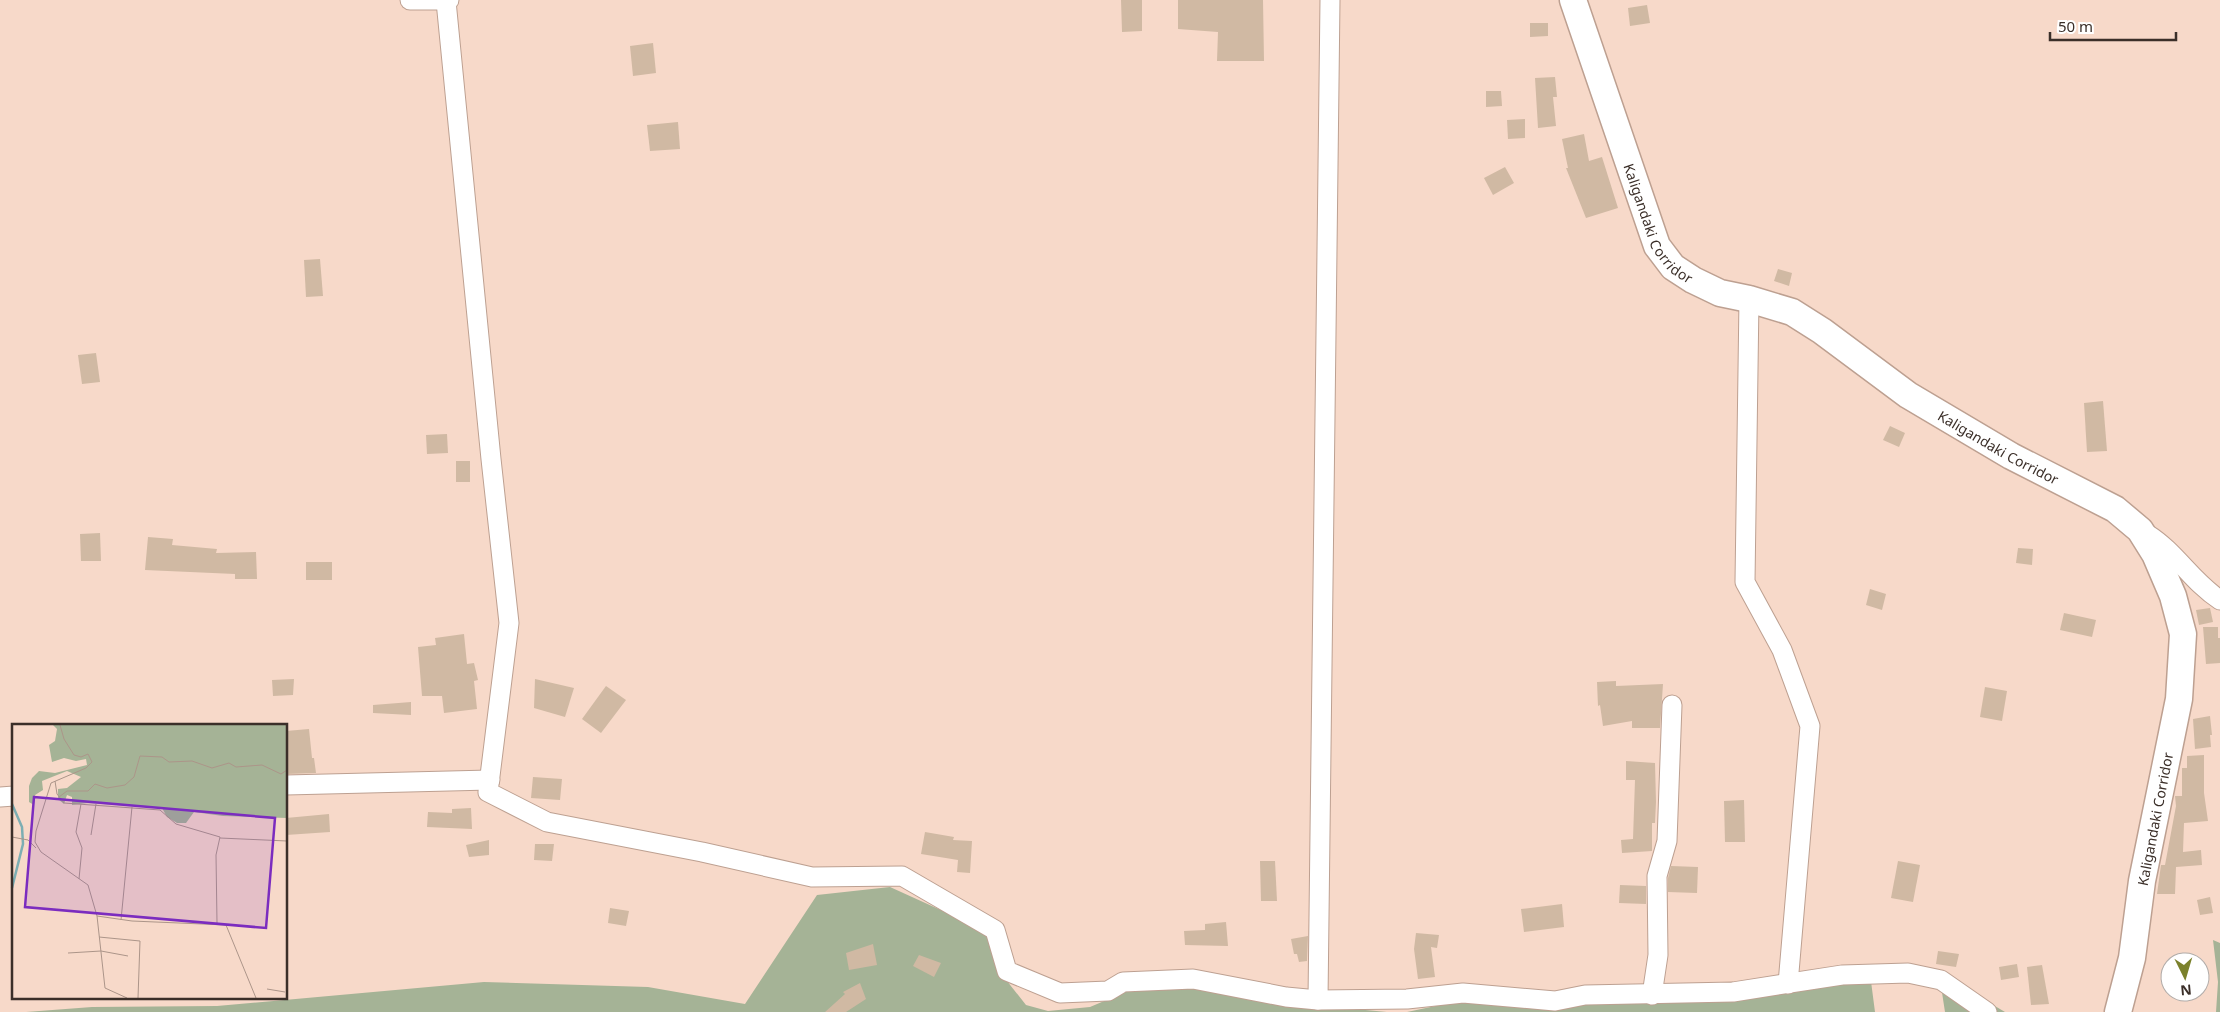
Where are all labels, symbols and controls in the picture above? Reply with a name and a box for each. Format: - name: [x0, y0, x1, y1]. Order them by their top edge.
- scale bar: [2050, 10, 2176, 42]
- text: 50 m: [2058, 16, 2093, 36]
- street label: Kaligandaki Corridor: [1620, 161, 1697, 287]
- street label: Kaligandaki Corridor: [1935, 406, 2062, 488]
- inset map: [12, 724, 288, 1000]
- street label: Kaligandaki Corridor: [2133, 751, 2177, 887]
- north arrow: [2160, 952, 2210, 1002]
- text: N: [2180, 980, 2193, 1000]

